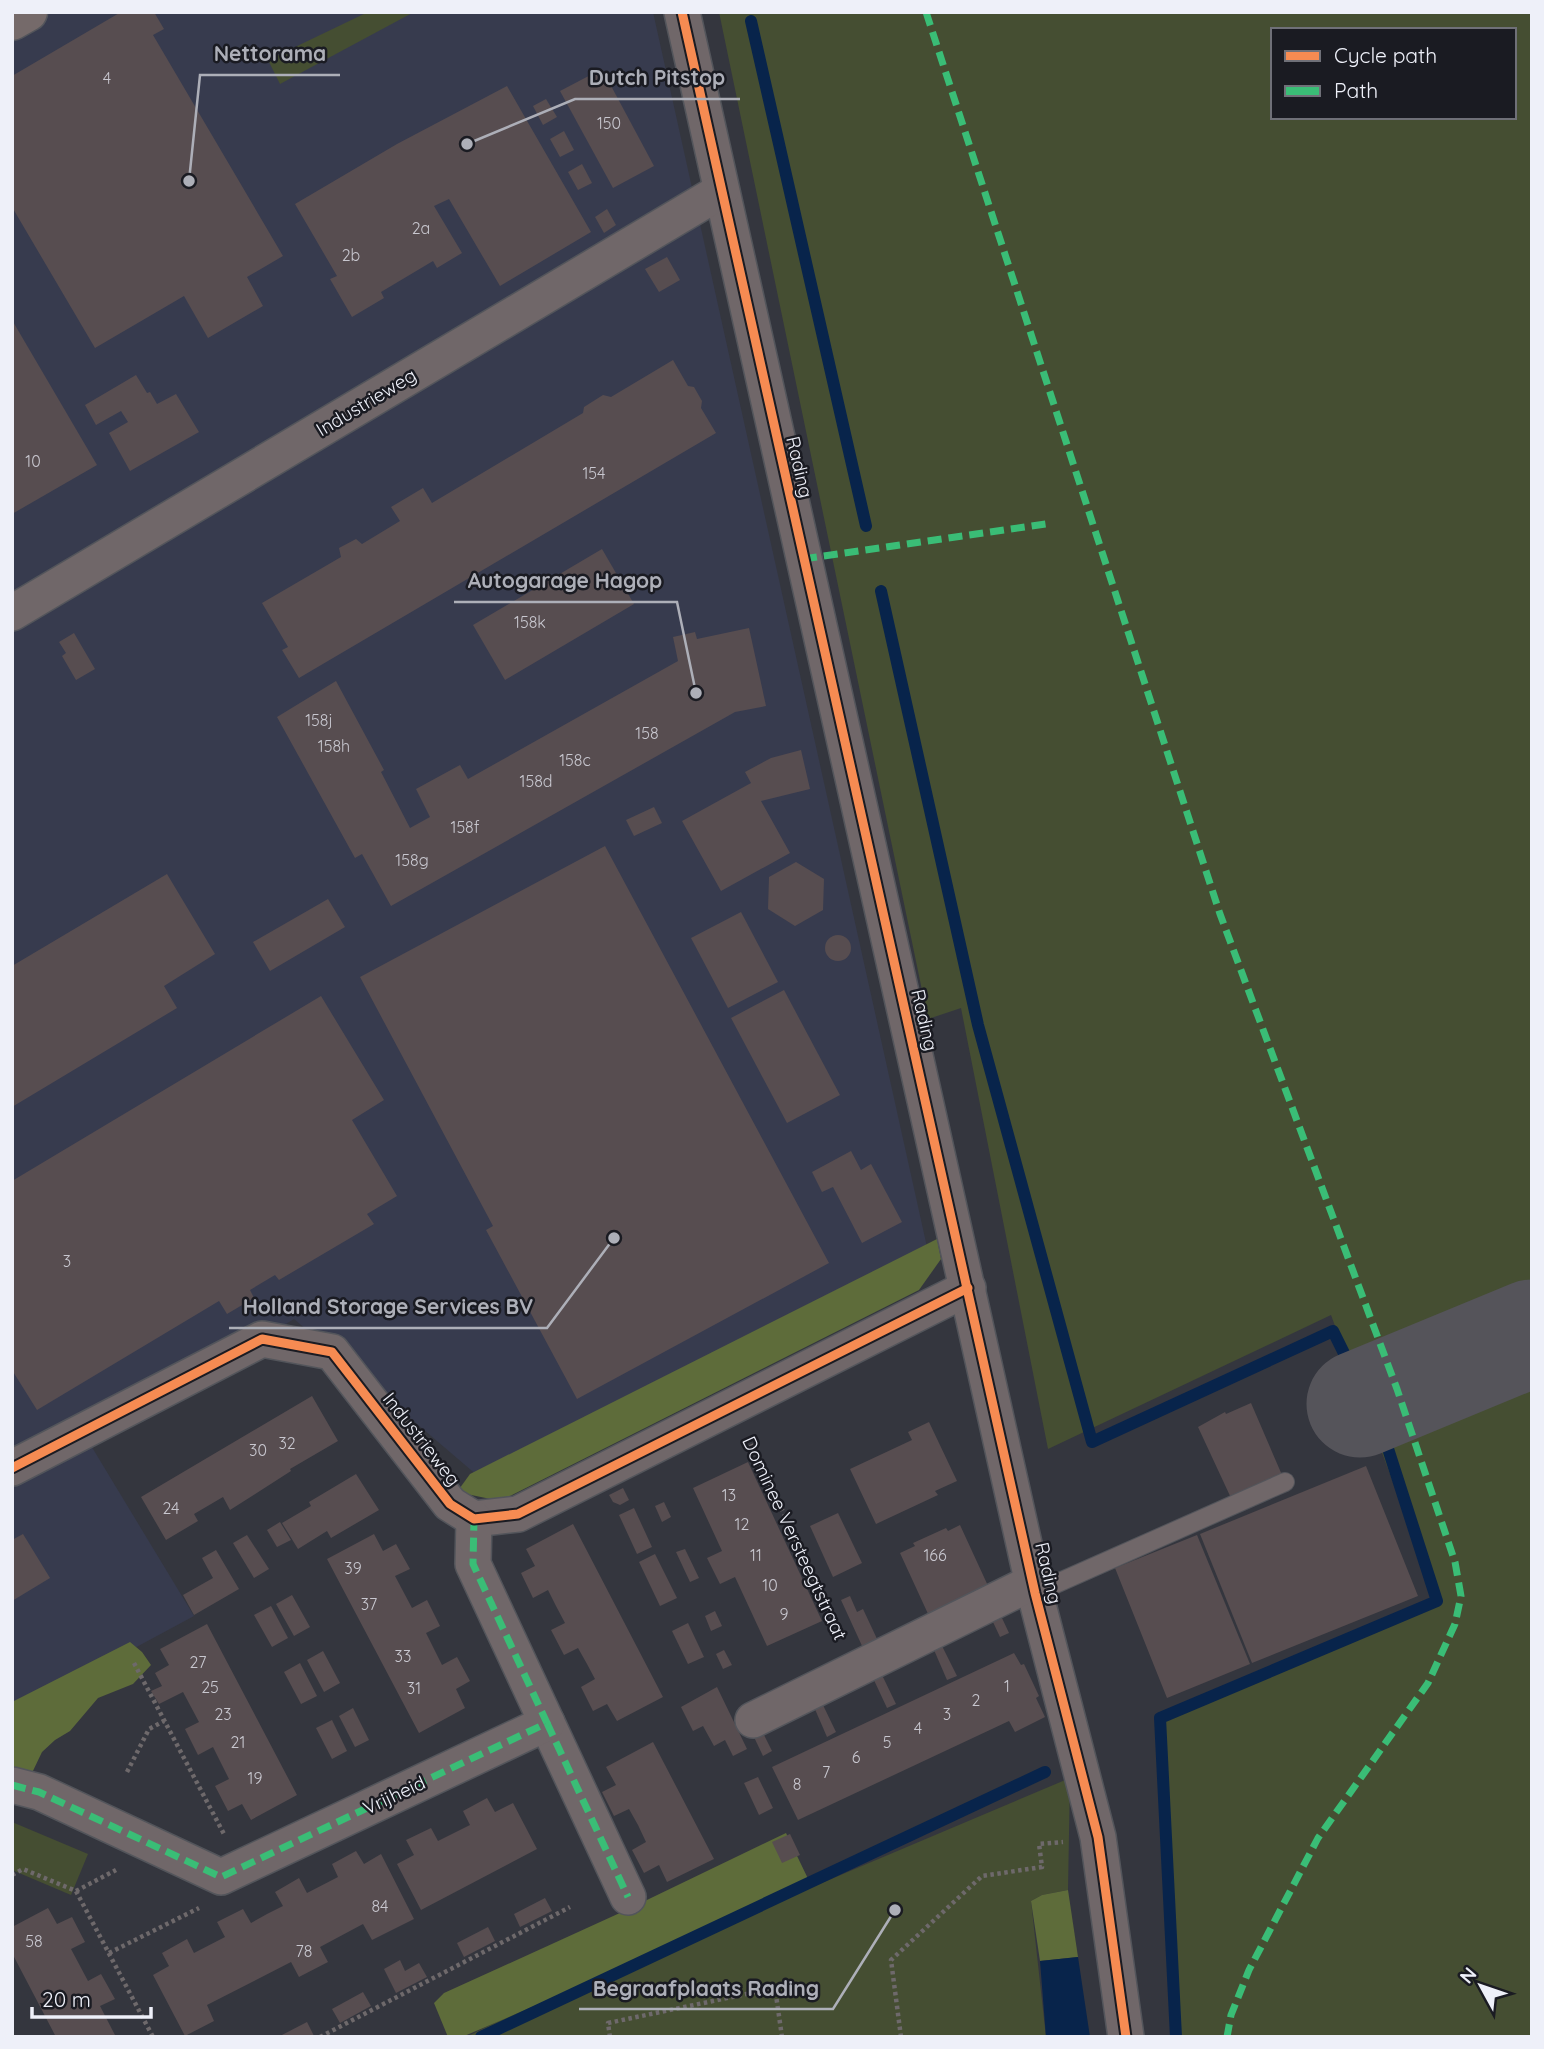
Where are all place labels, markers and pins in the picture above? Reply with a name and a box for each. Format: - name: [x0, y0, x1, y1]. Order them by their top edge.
- callout: Nettorama: [200, 33, 340, 75]
- callout: Dutch Pitstop: [575, 57, 740, 99]
- callout: Autogarage Hagop: [454, 560, 677, 602]
- callout: Holland Storage Services BV: [229, 1286, 547, 1328]
- callout: Begraafplaats Rading: [579, 1967, 833, 2009]

